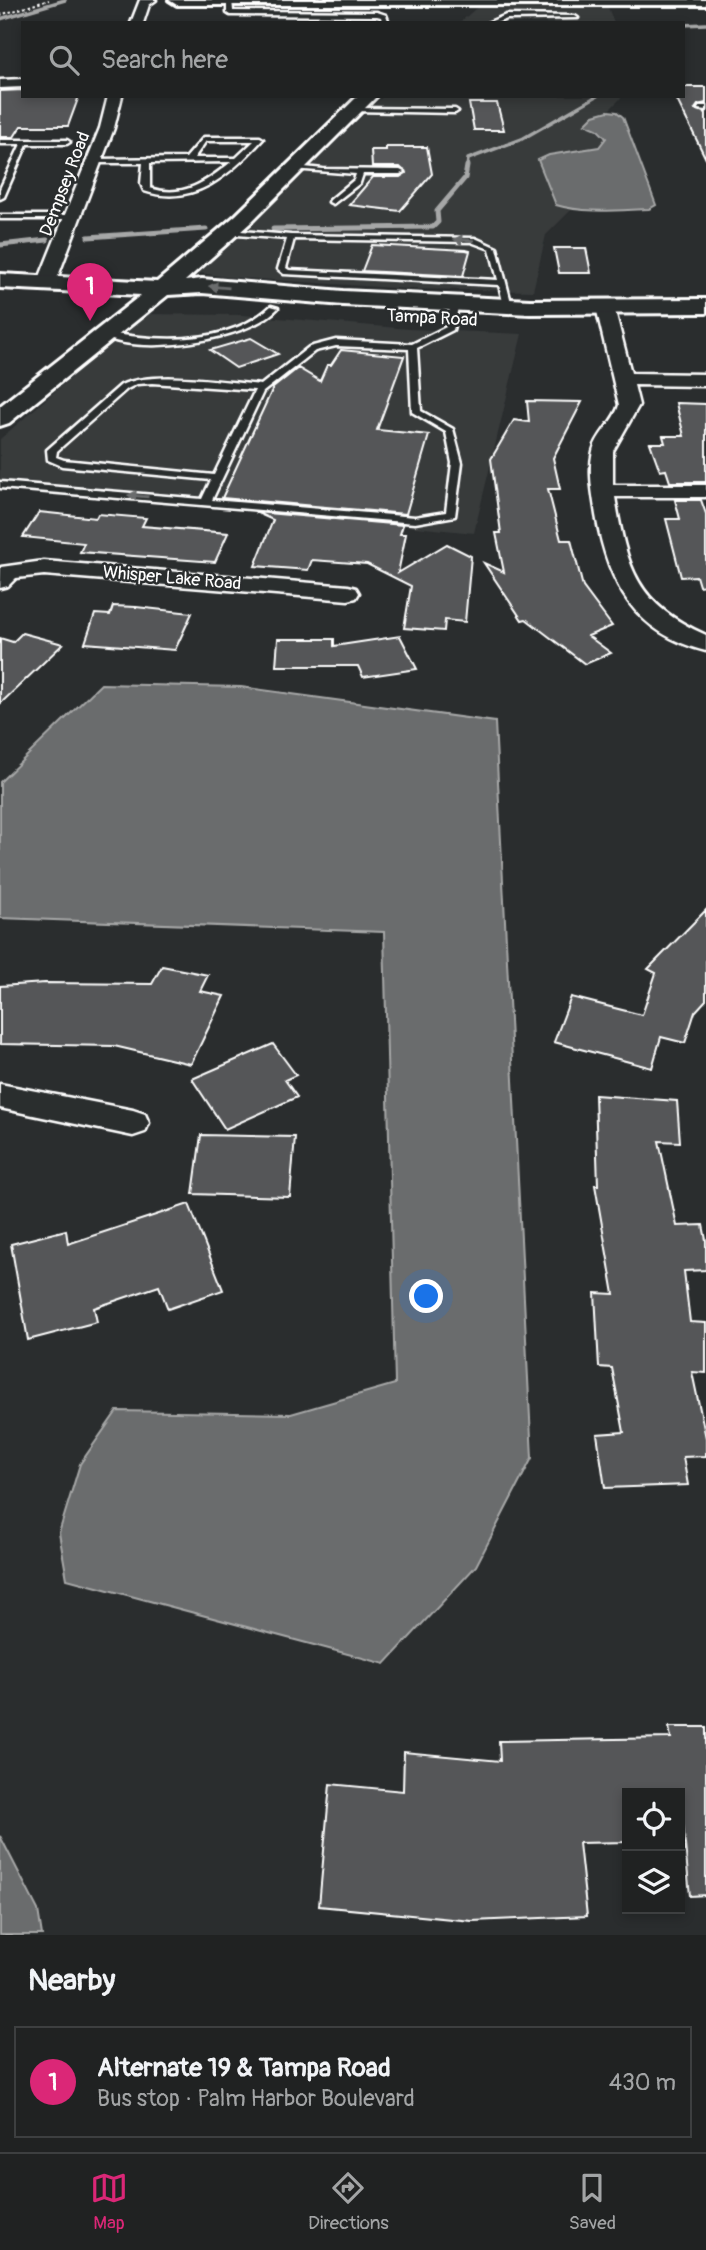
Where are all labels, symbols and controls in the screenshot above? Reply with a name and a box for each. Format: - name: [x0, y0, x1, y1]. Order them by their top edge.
- search box: [21, 21, 685, 98]
- icon: search: [45, 41, 83, 79]
- text: Search here: [101, 44, 228, 76]
- street label: Dempsey Road: [35, 128, 95, 240]
- one-way arrow: [452, 234, 474, 245]
- pin: 1: [67, 263, 113, 321]
- one-way arrow: [208, 281, 230, 292]
- street label: Tampa Road: [386, 304, 478, 332]
- one-way arrow: [127, 490, 149, 501]
- street label: Whisper Lake Road: [102, 560, 242, 596]
- your location: [409, 1279, 443, 1313]
- map controls: [622, 1788, 685, 1914]
- button: locate: [622, 1788, 685, 1851]
- button: layers: [622, 1851, 685, 1914]
- text: Nearby: [28, 1962, 115, 1999]
- text: Alternate 19 & Tampa Road: [97, 2052, 391, 2084]
- text: 1: [49, 2068, 58, 2097]
- text: 430 m: [609, 2068, 676, 2097]
- text: Bus stop · Palm Harbor Boulevard: [97, 2084, 415, 2113]
- tab: Map: [90, 2169, 128, 2235]
- tab: Directions: [308, 2169, 389, 2235]
- tab: Saved: [569, 2169, 616, 2235]

